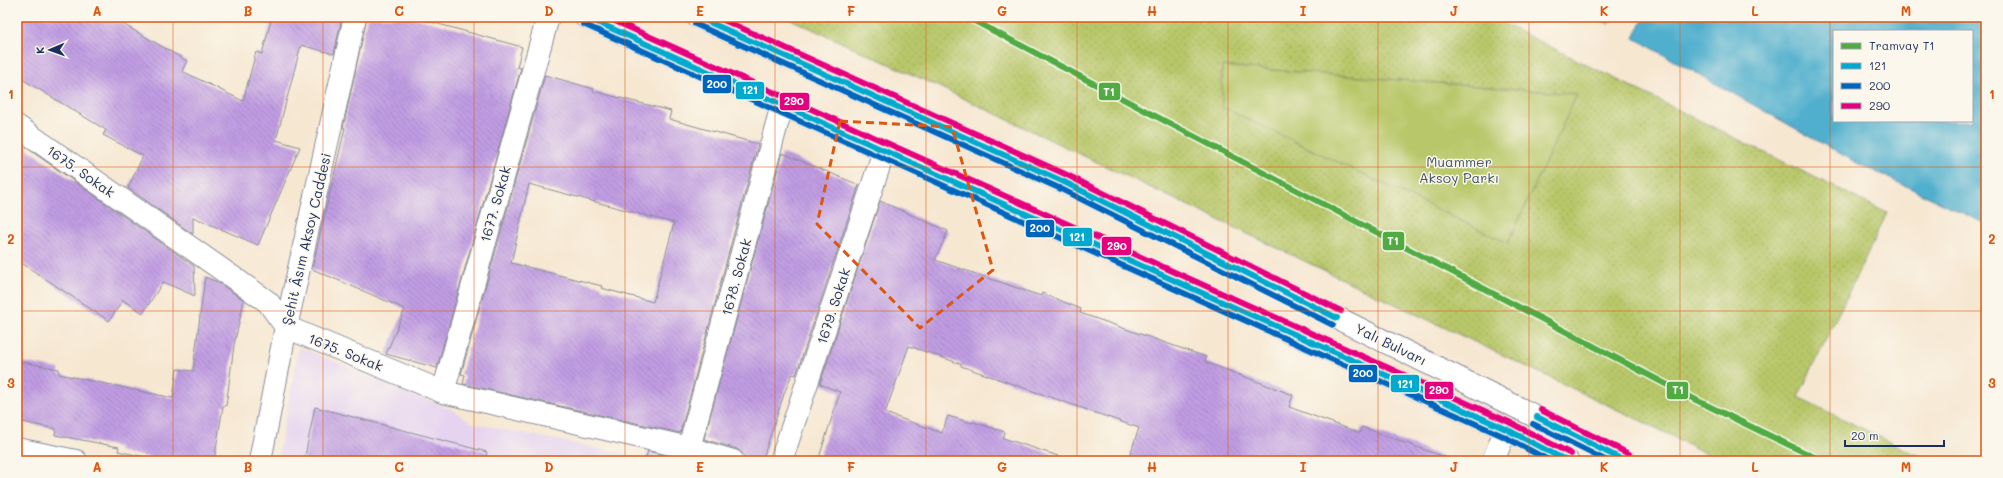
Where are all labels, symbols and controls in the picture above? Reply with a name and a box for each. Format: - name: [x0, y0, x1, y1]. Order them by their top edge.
- text: A: [92, 2, 102, 19]
- text: B: [244, 2, 253, 19]
- text: C: [394, 2, 404, 19]
- text: D: [544, 2, 554, 19]
- text: E: [696, 2, 704, 19]
- text: F: [847, 2, 855, 19]
- text: G: [997, 2, 1007, 19]
- text: H: [1147, 2, 1157, 19]
- text: I: [1300, 2, 1307, 19]
- text: J: [1450, 2, 1458, 19]
- text: K: [1600, 2, 1609, 19]
- text: L: [1751, 2, 1759, 19]
- text: M: [1901, 2, 1911, 19]
- north arrow: [30, 30, 70, 70]
- legend: [1833, 30, 1973, 122]
- text: Tramvay T1: [1869, 37, 1935, 53]
- text: K: [32, 46, 47, 54]
- text: 121: [1869, 57, 1886, 73]
- line badge: 200: [702, 74, 732, 94]
- text: 200: [707, 76, 727, 91]
- text: 200: [1869, 77, 1891, 93]
- line badge: 121: [735, 81, 765, 100]
- text: 121: [742, 82, 758, 97]
- line badge: T1: [1098, 82, 1121, 101]
- text: T1: [1103, 84, 1115, 99]
- text: 1: [8, 85, 14, 102]
- text: 1: [1989, 85, 1995, 102]
- line badge: 290: [779, 92, 810, 111]
- text: 290: [784, 93, 804, 108]
- text: 290: [1869, 97, 1891, 113]
- street label: 1675. Sokak: [43, 141, 119, 201]
- street label: Şehit Âsım Aksoy Caddesi: [277, 151, 335, 327]
- park label: Muammer Aksoy Parkı: [1419, 152, 1499, 187]
- street label: 1677. Sokak: [475, 164, 515, 244]
- line badge: 200: [1025, 219, 1055, 238]
- text: 200: [1030, 220, 1050, 235]
- line badge: 121: [1062, 227, 1093, 247]
- text: 121: [1069, 229, 1085, 244]
- text: 2: [7, 230, 15, 247]
- text: 2: [1988, 230, 1996, 247]
- line badge: T1: [1382, 231, 1405, 251]
- text: T1: [1387, 233, 1399, 248]
- street label: 1678. Sokak: [717, 236, 755, 318]
- line badge: 290: [1101, 236, 1132, 256]
- text: 290: [1107, 238, 1127, 253]
- street label: 1679. Sokak: [812, 265, 854, 347]
- street label: Yalı Bulvarı: [1352, 318, 1430, 370]
- street label: 1675. Sokak: [306, 328, 386, 376]
- line badge: 200: [1348, 364, 1378, 383]
- text: 200: [1353, 365, 1373, 380]
- text: 3: [7, 374, 15, 391]
- line badge: 121: [1390, 374, 1420, 393]
- text: 3: [1988, 374, 1996, 391]
- text: 121: [1397, 376, 1413, 391]
- line badge: 290: [1424, 381, 1454, 400]
- line badge: T1: [1666, 381, 1689, 400]
- text: 290: [1429, 382, 1449, 397]
- text: T1: [1672, 382, 1684, 397]
- scale bar: [1845, 422, 1944, 448]
- text: 20 m: [1851, 427, 1879, 443]
- text: A: [92, 458, 102, 475]
- text: B: [244, 458, 253, 475]
- text: C: [394, 458, 404, 475]
- text: D: [544, 458, 554, 475]
- text: E: [696, 458, 704, 475]
- text: F: [847, 458, 855, 475]
- text: G: [997, 458, 1007, 475]
- text: H: [1147, 458, 1157, 475]
- text: I: [1300, 458, 1307, 475]
- text: J: [1450, 458, 1458, 475]
- text: K: [1600, 458, 1609, 475]
- text: L: [1751, 458, 1759, 475]
- text: M: [1901, 458, 1911, 475]

